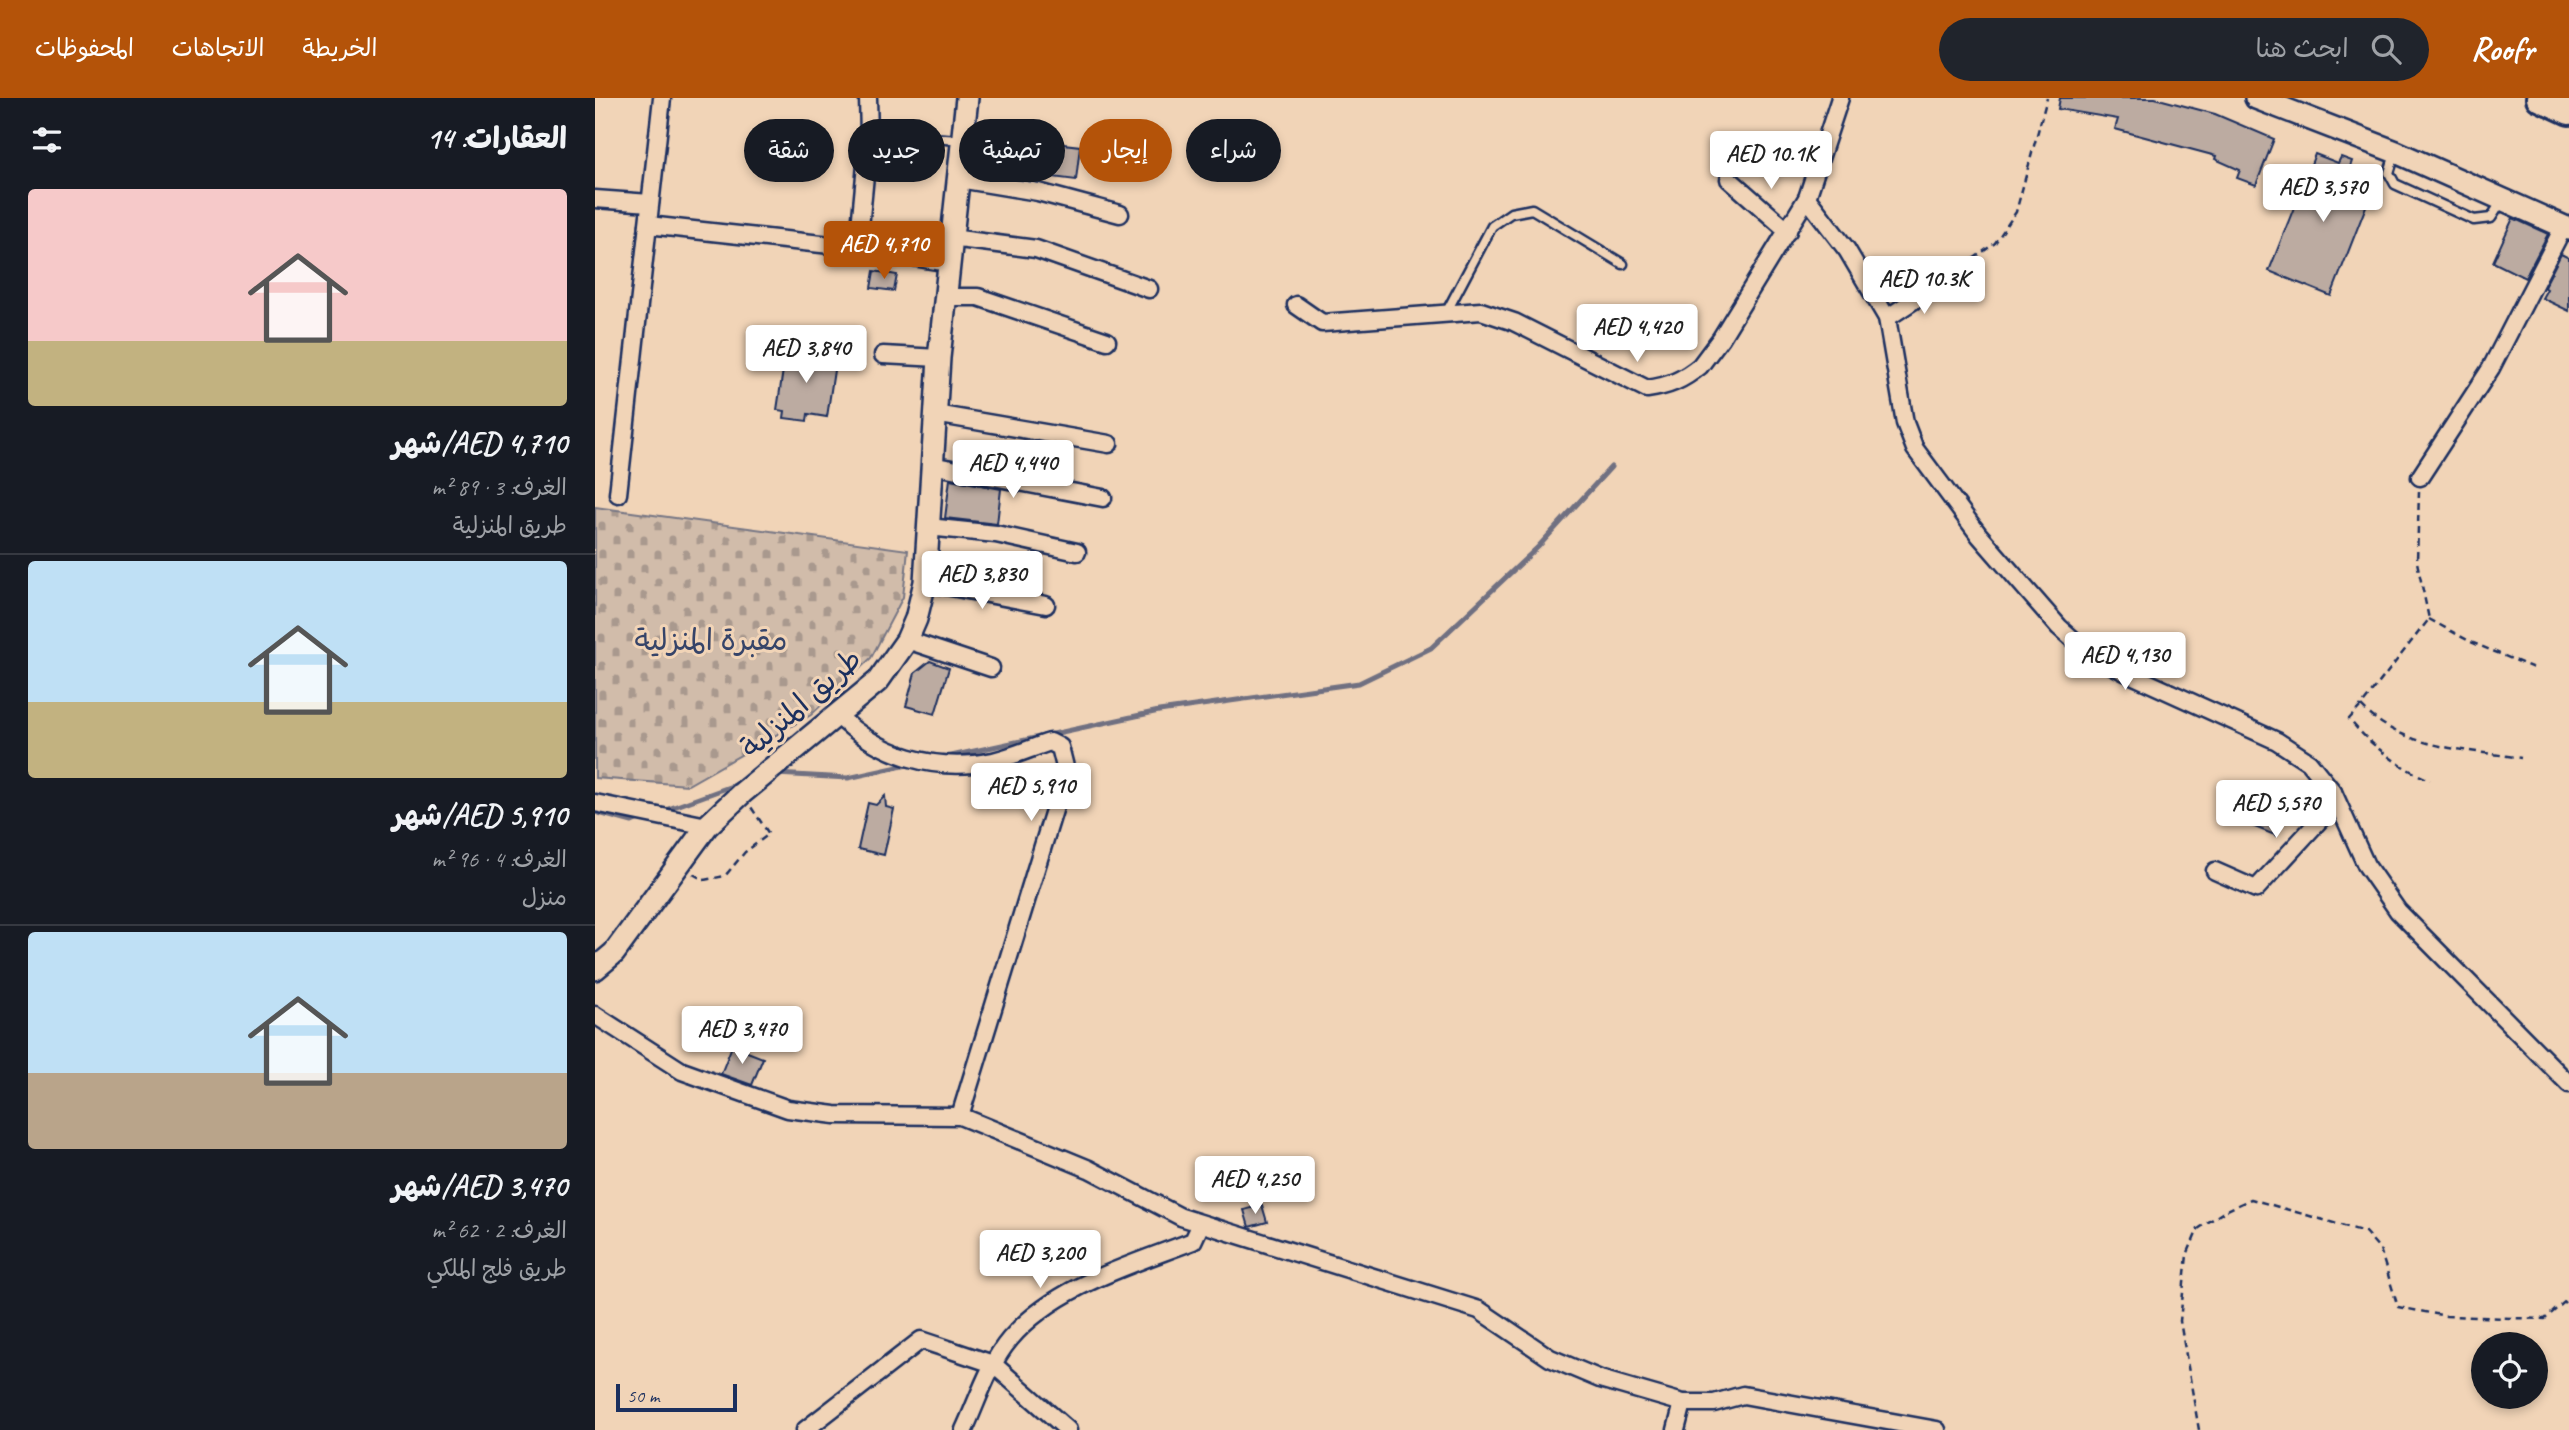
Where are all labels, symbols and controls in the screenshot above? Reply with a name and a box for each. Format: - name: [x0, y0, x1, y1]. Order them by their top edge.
- search box: [1939, 18, 2429, 81]
- text: Roofr: [2471, 28, 2534, 70]
- icon: search: [2367, 30, 2405, 68]
- text: ابحث هنا: [2255, 32, 2349, 65]
- text: المحفوظات: [35, 33, 134, 63]
- text: الاتجاهات: [172, 33, 265, 63]
- text: الخريطة: [303, 33, 377, 63]
- text: العقارات: 14: [426, 119, 567, 157]
- chip: شقة: [744, 119, 834, 182]
- chip: جديد: [848, 119, 945, 182]
- chip: تصفية: [959, 119, 1065, 182]
- chip: إيجار: [1079, 119, 1172, 182]
- chip: شراء: [1186, 119, 1281, 182]
- icon: filters: [28, 121, 66, 159]
- pin: AED 10.1K: [1691, 132, 1851, 191]
- text: AED 10.1K: [1726, 139, 1816, 168]
- pin: AED 3,570: [2243, 164, 2403, 224]
- text: AED 3,570: [2279, 172, 2367, 201]
- pin: AED 4,710: [804, 222, 964, 281]
- text: AED 4,710: [840, 229, 928, 258]
- icon: home: [235, 235, 361, 361]
- pin: AED 10.3K: [1844, 256, 2004, 316]
- text: AED 10.3K: [1879, 264, 1969, 293]
- pin: AED 4,420: [1557, 304, 1717, 364]
- text: AED 4,420: [1593, 312, 1681, 341]
- pin: AED 3,840: [726, 326, 886, 385]
- text: AED 3,840: [762, 333, 850, 362]
- text: AED 4,710/شهر: [392, 424, 567, 462]
- pin: AED 4,440: [933, 440, 1093, 500]
- text: AED 4,440: [969, 448, 1057, 477]
- text: الغرف: 3 · 89 m²: [432, 473, 567, 502]
- text: طريق المنزلية: [453, 511, 567, 540]
- pin: AED 3,830: [902, 552, 1062, 611]
- text: AED 3,830: [938, 559, 1026, 588]
- icon: home: [235, 607, 361, 733]
- park label: مقبرة المنزلية: [634, 621, 788, 659]
- pin: AED 4,130: [2045, 632, 2205, 692]
- street label: طريق المنزلية: [732, 640, 870, 766]
- text: AED 4,130: [2081, 640, 2169, 669]
- pin: AED 5,910: [951, 764, 1111, 823]
- text: AED 5,910: [987, 771, 1075, 800]
- pin: AED 5,570: [2196, 780, 2356, 840]
- text: AED 5,570: [2232, 788, 2320, 817]
- text: AED 5,910/شهر: [392, 796, 567, 834]
- text: الغرف: 4 · 96 m²: [432, 845, 567, 874]
- text: منزل: [522, 883, 567, 912]
- icon: home: [235, 978, 361, 1104]
- pin: AED 3,470: [662, 1006, 822, 1066]
- text: AED 3,470: [698, 1014, 786, 1043]
- pin: AED 4,250: [1175, 1156, 1335, 1216]
- text: AED 4,250: [1211, 1164, 1299, 1193]
- text: AED 3,470/شهر: [392, 1167, 567, 1205]
- text: الغرف: 2 · 62 m²: [432, 1216, 567, 1245]
- pin: AED 3,200: [960, 1230, 1120, 1290]
- text: AED 3,200: [996, 1238, 1084, 1267]
- text: طريق فلج الملكي: [427, 1254, 567, 1283]
- map controls: [2471, 1332, 2548, 1409]
- button: locate: [2471, 1332, 2548, 1409]
- scale bar: [616, 1381, 737, 1413]
- text: 50 m: [627, 1384, 659, 1408]

